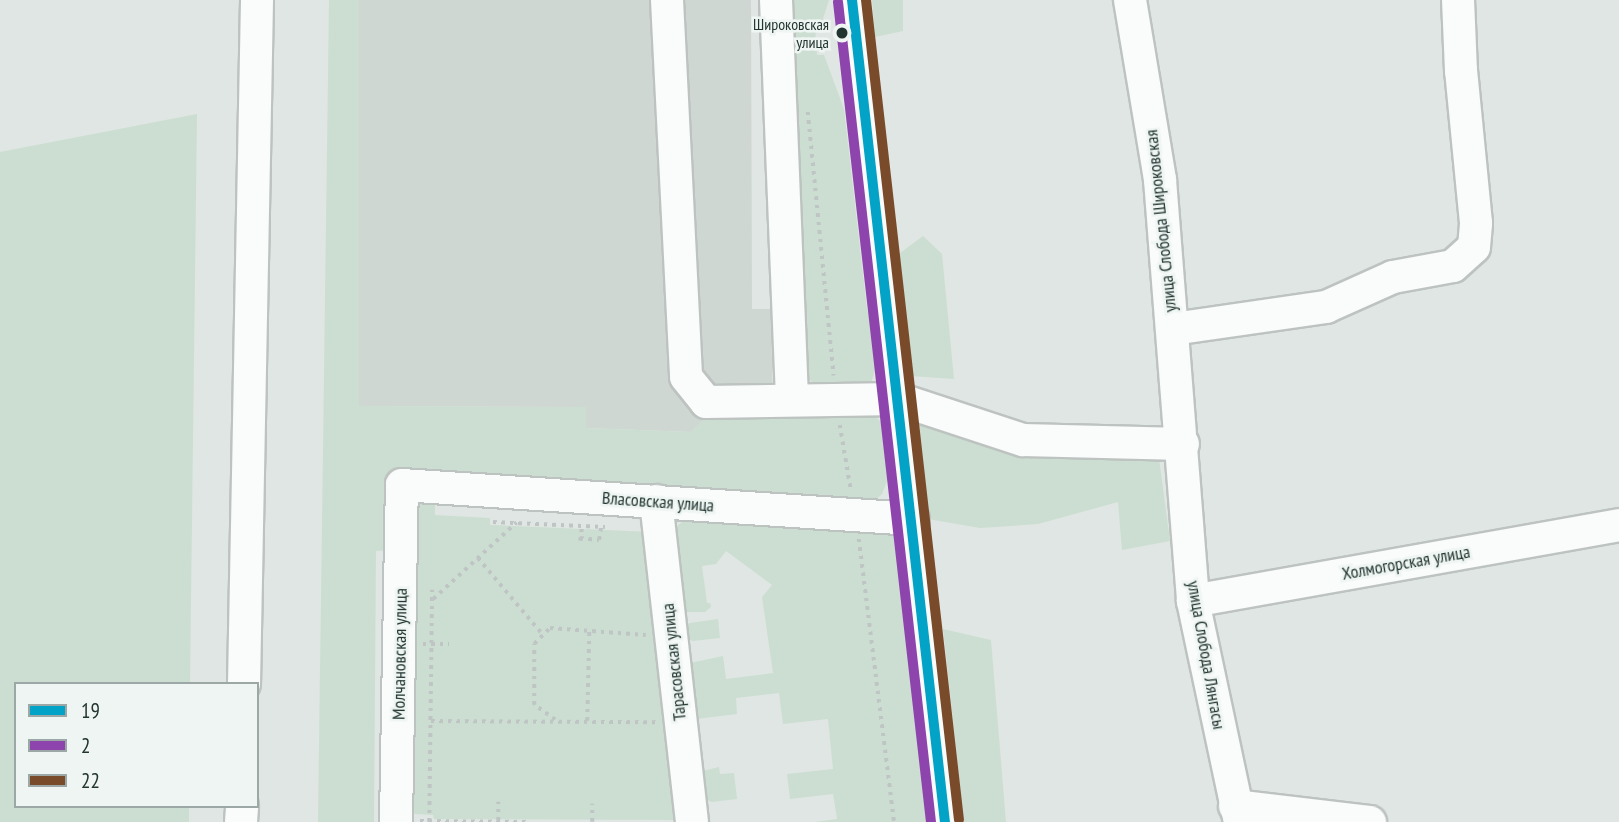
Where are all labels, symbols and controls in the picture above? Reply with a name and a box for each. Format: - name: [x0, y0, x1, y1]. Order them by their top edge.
- place label: Широковская улица: [753, 14, 829, 52]
- marker: Широковская улица: [835, 26, 849, 40]
- street label: улица Слобода Широковская: [1141, 129, 1181, 313]
- street label: Власовская улица: [601, 487, 715, 517]
- street label: Холмогорская улица: [1340, 541, 1472, 585]
- street label: улица Слобода Лянгасы: [1182, 579, 1230, 731]
- street label: Молчановская улица: [388, 588, 412, 720]
- street label: Тарасовская улица: [657, 602, 691, 722]
- legend: [14, 682, 259, 808]
- text: 19: [81, 697, 100, 724]
- text: 2: [81, 732, 90, 759]
- text: 22: [81, 767, 100, 794]

